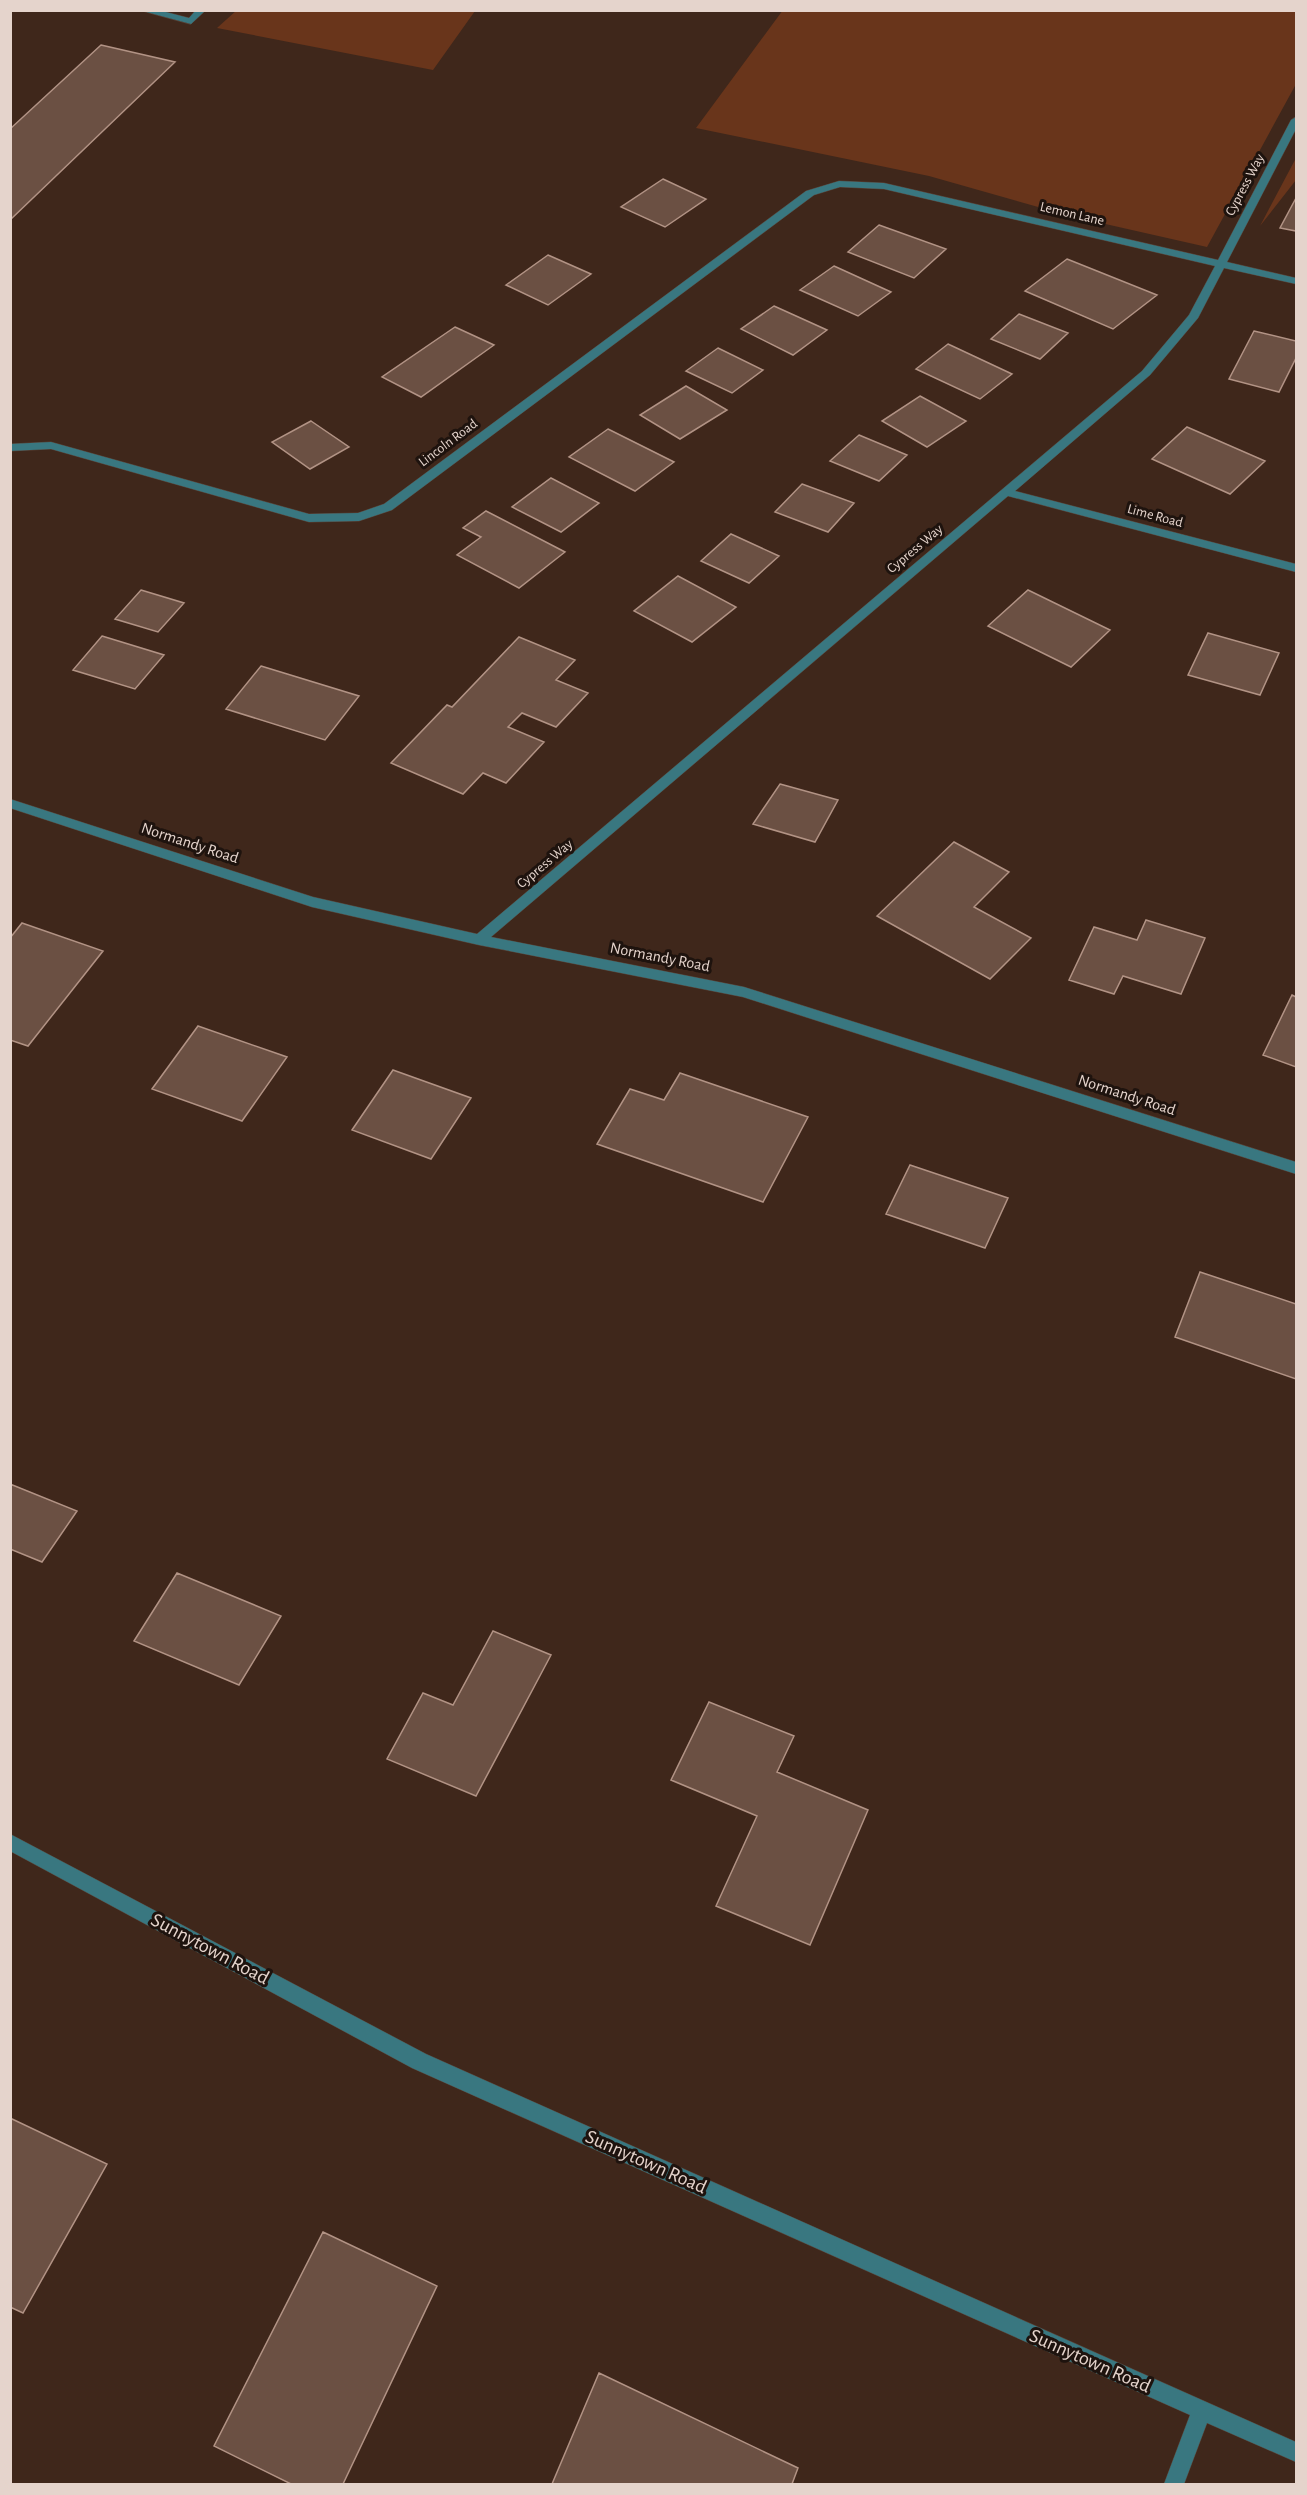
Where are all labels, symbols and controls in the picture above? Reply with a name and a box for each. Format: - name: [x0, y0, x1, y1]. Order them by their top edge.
- street label: Cypress Way: [1223, 152, 1267, 218]
- street label: Lemon Lane: [1039, 200, 1105, 228]
- street label: Lincoln Road: [416, 416, 480, 470]
- street label: Lime Road: [1126, 502, 1184, 530]
- street label: Cypress Way: [885, 522, 945, 576]
- street label: Normandy Road: [139, 820, 241, 867]
- street label: Cypress Way: [515, 837, 575, 891]
- street label: Normandy Road: [609, 939, 711, 976]
- street label: Normandy Road: [1076, 1072, 1178, 1119]
- street label: Sunnytown Road: [148, 1910, 272, 1988]
- street label: Sunnytown Road: [582, 2126, 710, 2198]
- street label: Sunnytown Road: [1026, 2325, 1154, 2397]

